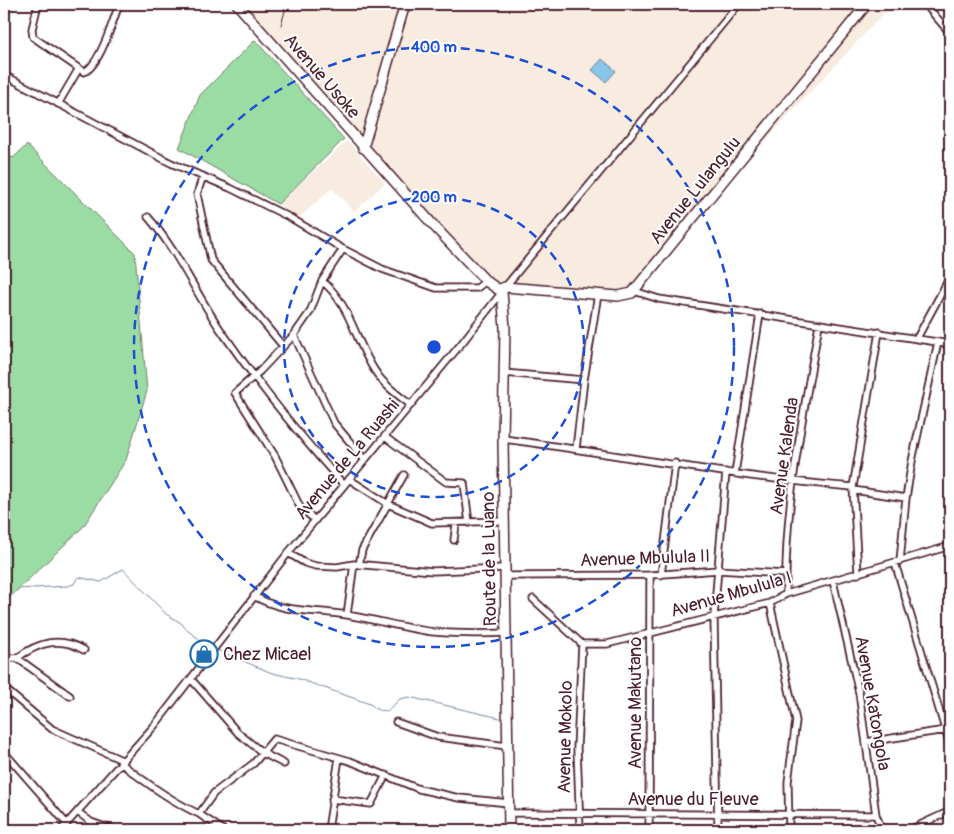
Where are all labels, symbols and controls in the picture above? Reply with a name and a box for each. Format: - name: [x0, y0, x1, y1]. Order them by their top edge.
- street label: Avenue Usoke: [278, 29, 365, 124]
- text: 400 m: [411, 38, 457, 57]
- street label: Avenue Lulangulu: [645, 132, 746, 249]
- text: 200 m: [411, 188, 457, 207]
- centre of rings: [425, 338, 443, 356]
- street label: Avenue de La Ruashi: [290, 394, 405, 525]
- street label: Avenue Kalenda: [765, 396, 804, 516]
- street label: Route de la Luano: [477, 491, 502, 627]
- street label: Avenue Mbulula II: [580, 545, 710, 572]
- street label: Avenue Mbulula I: [668, 566, 794, 623]
- street label: Avenue Katongola: [849, 634, 896, 772]
- street label: Avenue Makutano: [624, 636, 647, 769]
- shop icon: Chez Micael: [189, 639, 219, 669]
- place label: Chez Micael: [223, 643, 312, 666]
- street label: Avenue Mokolo: [553, 680, 578, 794]
- street label: Avenue du Fleuve: [627, 788, 759, 811]

